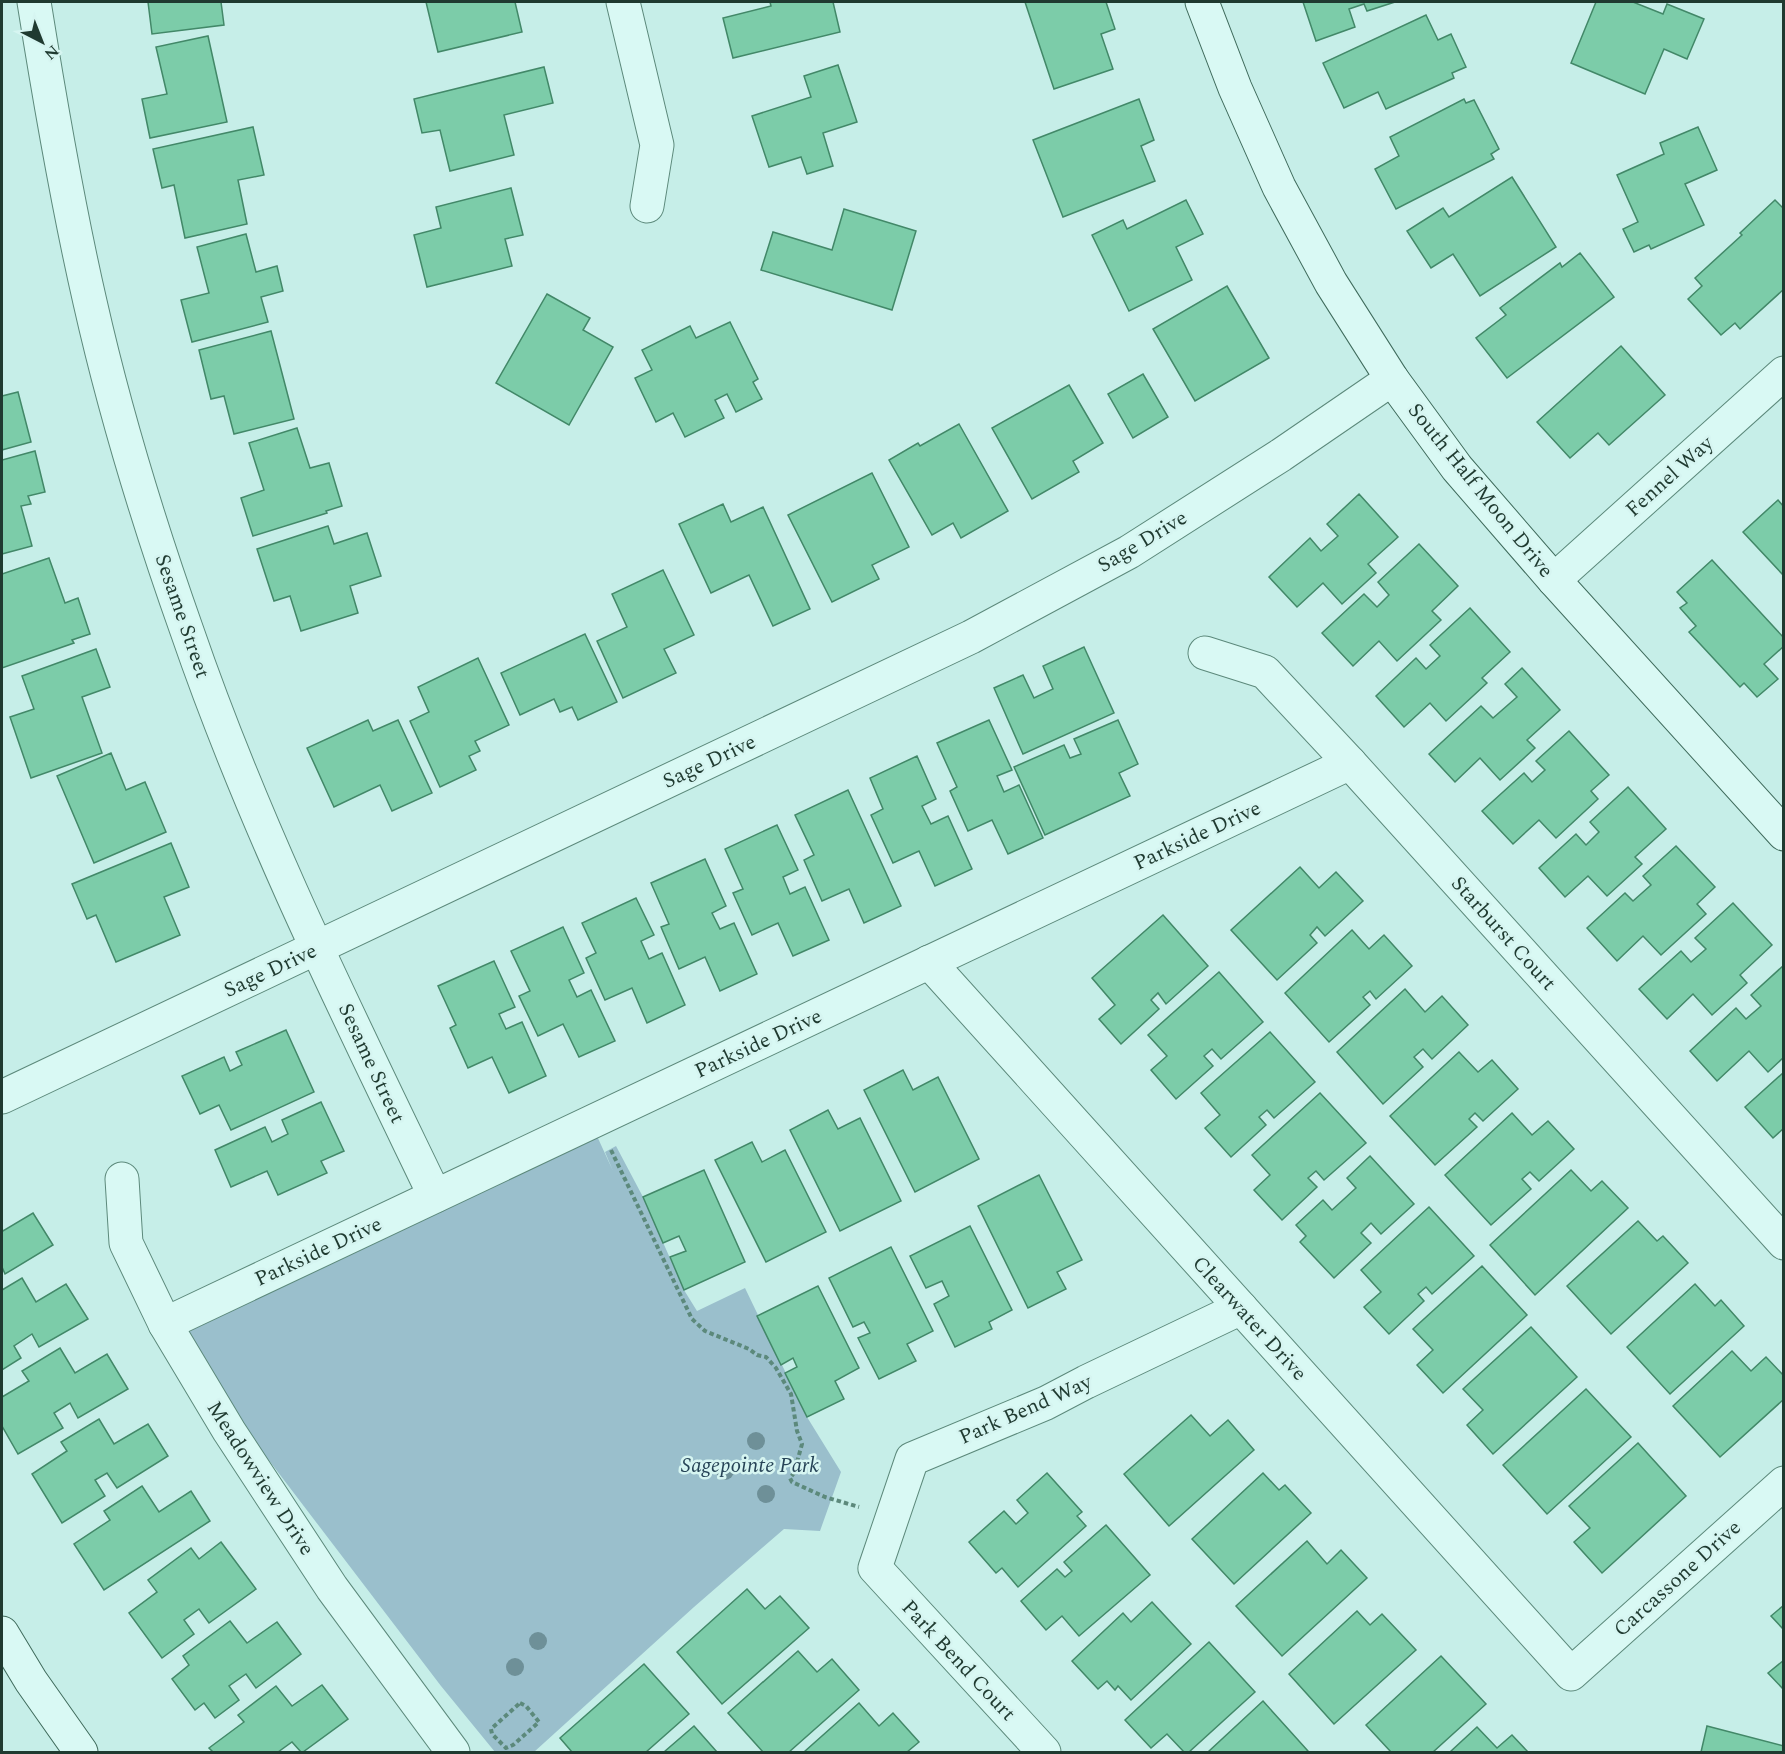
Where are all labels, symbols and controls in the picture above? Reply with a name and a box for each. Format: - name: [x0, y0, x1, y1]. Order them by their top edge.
- north arrow: [12, 12, 72, 72]
- text: N: [38, 39, 64, 66]
- street label: South Half Moon Drive: [1399, 396, 1561, 585]
- street label: Fennel Way: [1619, 428, 1722, 525]
- street label: Sage Drive: [1091, 502, 1194, 581]
- street label: Sesame Street: [146, 550, 218, 683]
- street label: Sage Drive: [657, 726, 761, 798]
- street label: Parkside Drive: [1129, 792, 1266, 879]
- street label: Starburst Court: [1443, 869, 1564, 998]
- street label: Sage Drive: [218, 935, 322, 1007]
- street label: Sesame Street: [329, 998, 413, 1129]
- street label: Parkside Drive: [690, 1000, 827, 1087]
- street label: Parkside Drive: [250, 1208, 387, 1295]
- street label: Clearwater Drive: [1184, 1249, 1314, 1388]
- street label: Park Bend Way: [954, 1366, 1098, 1453]
- street label: Meadowview Drive: [198, 1395, 322, 1562]
- park label: Sagepointe Park: [681, 1450, 819, 1482]
- street label: Carcassone Drive: [1607, 1512, 1749, 1645]
- street label: Park Bend Court: [893, 1593, 1023, 1729]

